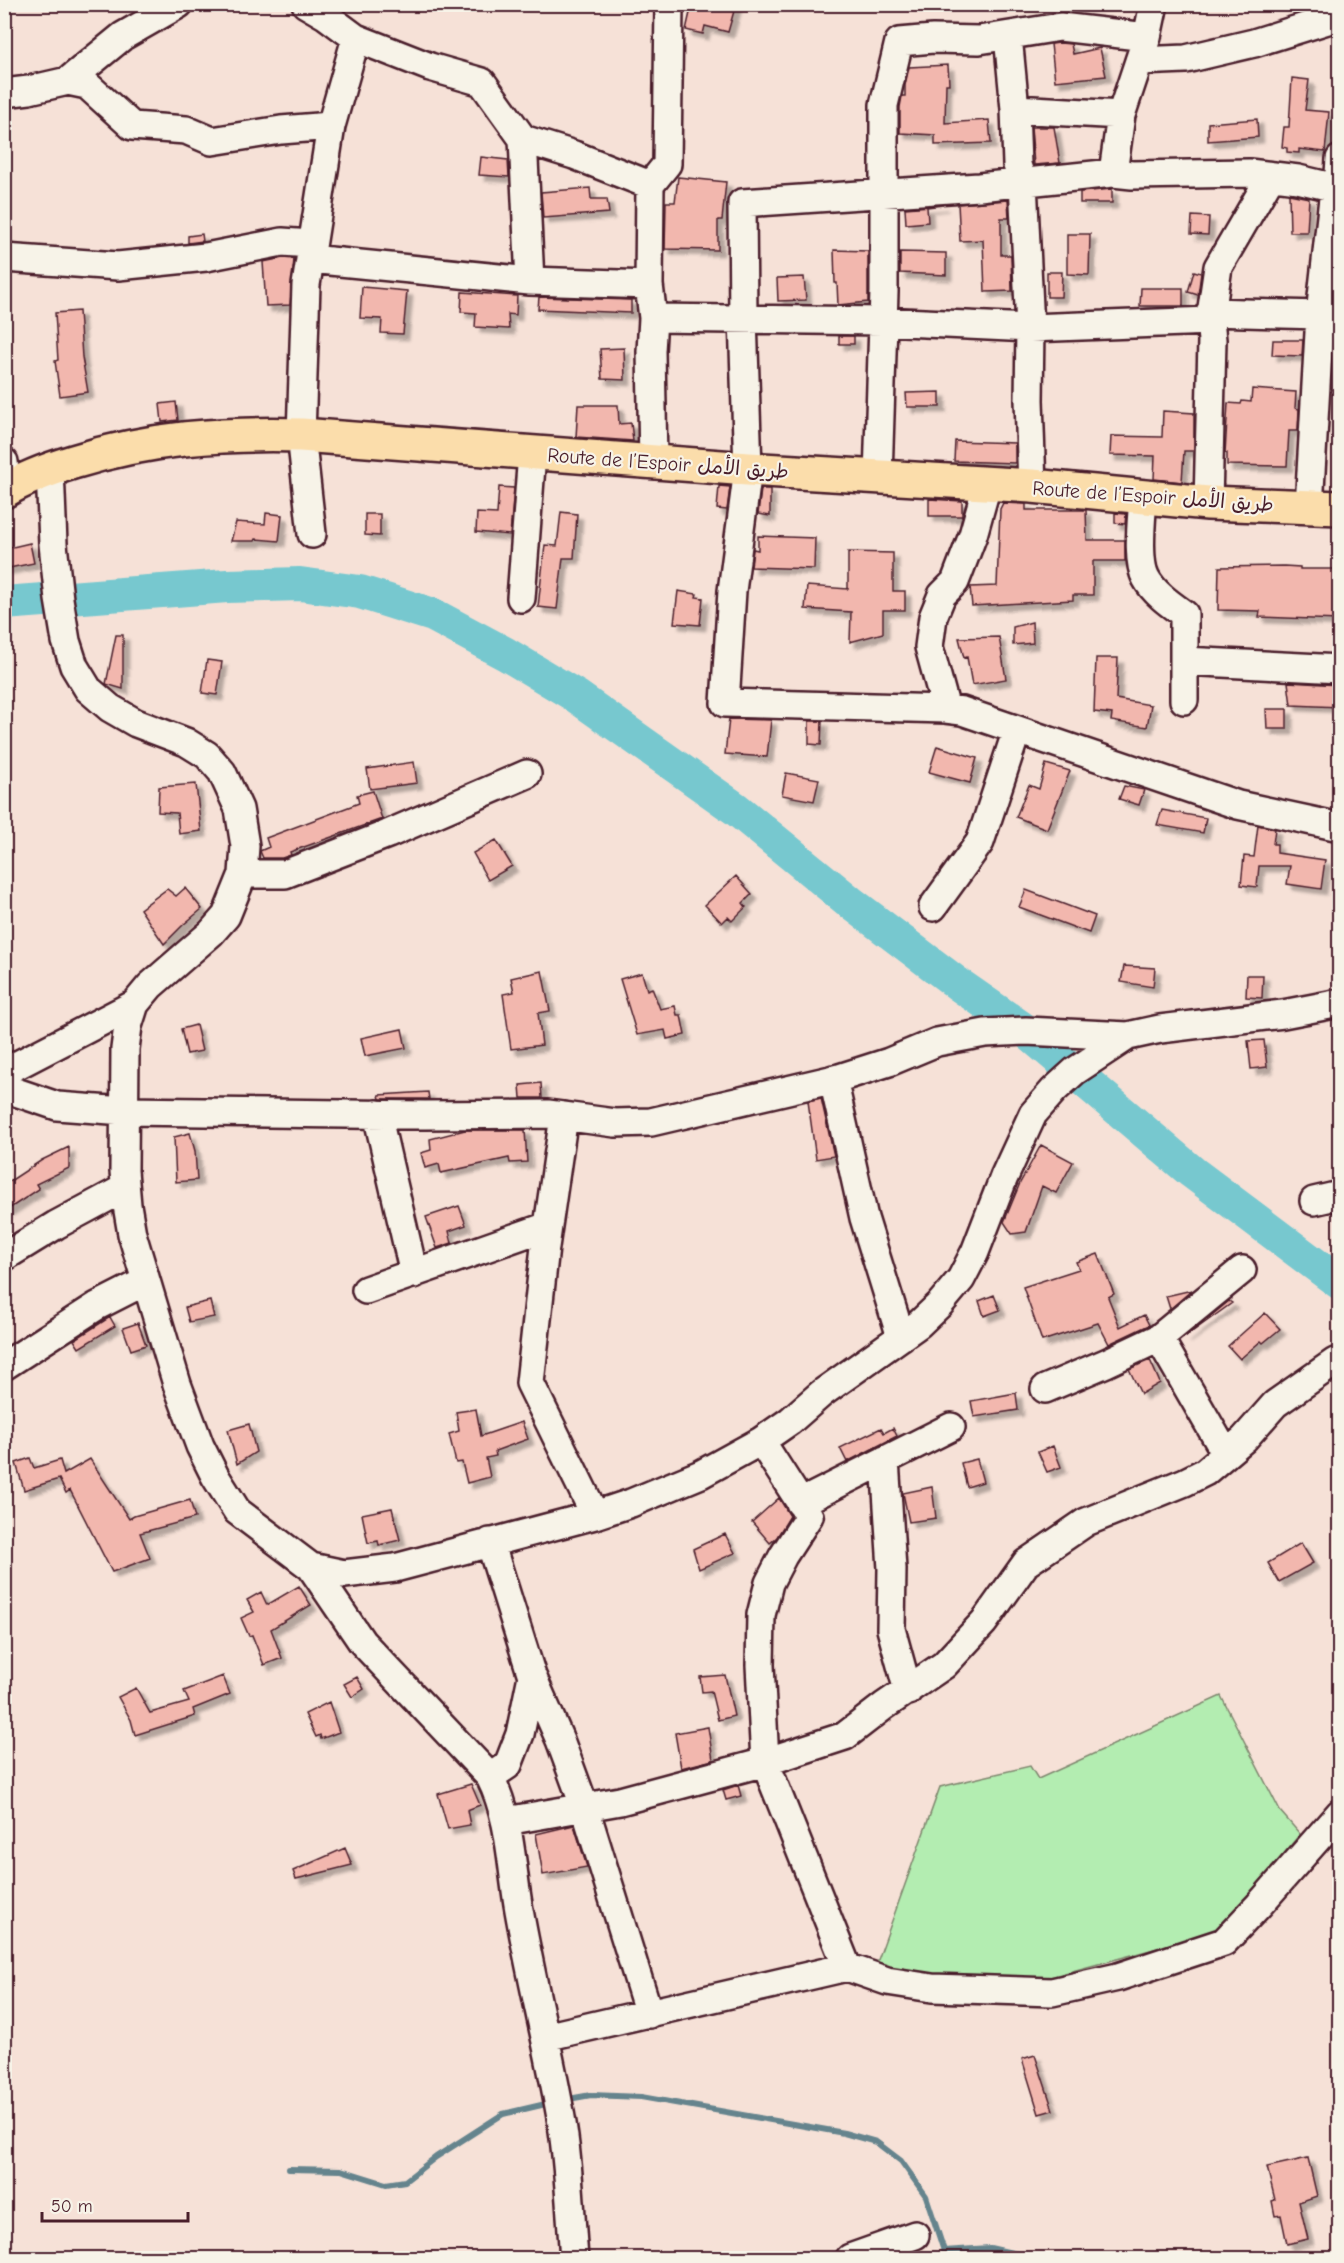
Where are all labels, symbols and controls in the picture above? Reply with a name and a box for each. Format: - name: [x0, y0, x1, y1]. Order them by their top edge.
- street label: Route de l’Espoir طريق الأمل: [547, 442, 790, 483]
- street label: Route de l’Espoir طريق الأمل: [1032, 475, 1275, 516]
- scale bar: [42, 2185, 188, 2223]
- text: 50 m: [51, 2196, 93, 2217]

